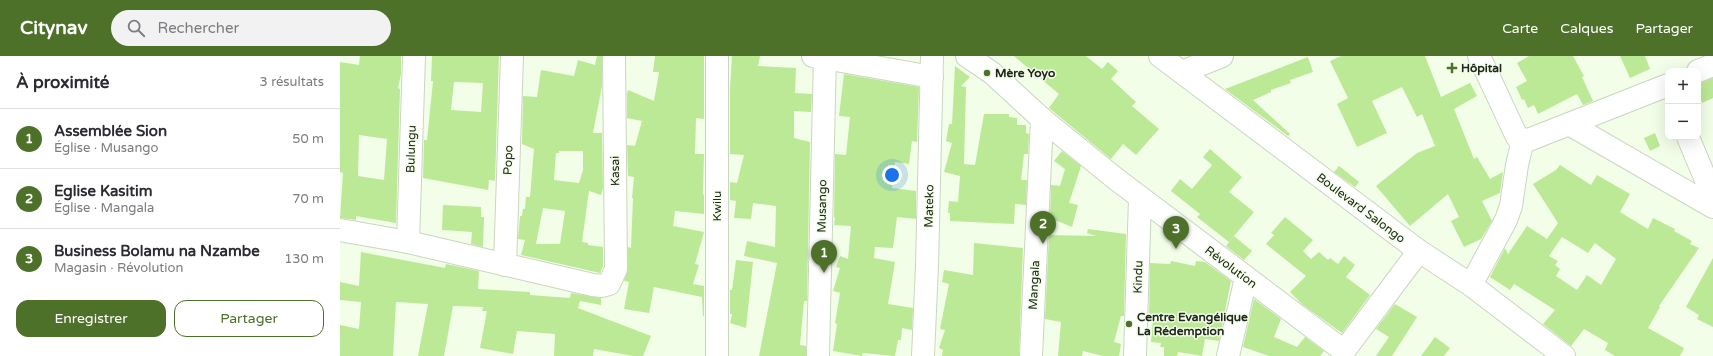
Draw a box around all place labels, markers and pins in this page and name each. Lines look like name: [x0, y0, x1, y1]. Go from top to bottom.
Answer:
place label: Hôpital: [1461, 61, 1502, 76]
marker: Hôpital: [1446, 62, 1458, 74]
place label: Mère Yoyo: [995, 66, 1055, 81]
marker: Mère Yoyo: [982, 68, 992, 78]
pin: 2: [1030, 211, 1056, 244]
pin: 3: [1163, 216, 1189, 249]
pin: 1: [811, 240, 837, 273]
place label: Centre Evangélique La Rédemption: [1137, 310, 1248, 339]
marker: Centre Evangélique La Rédemption: [1124, 319, 1134, 329]

